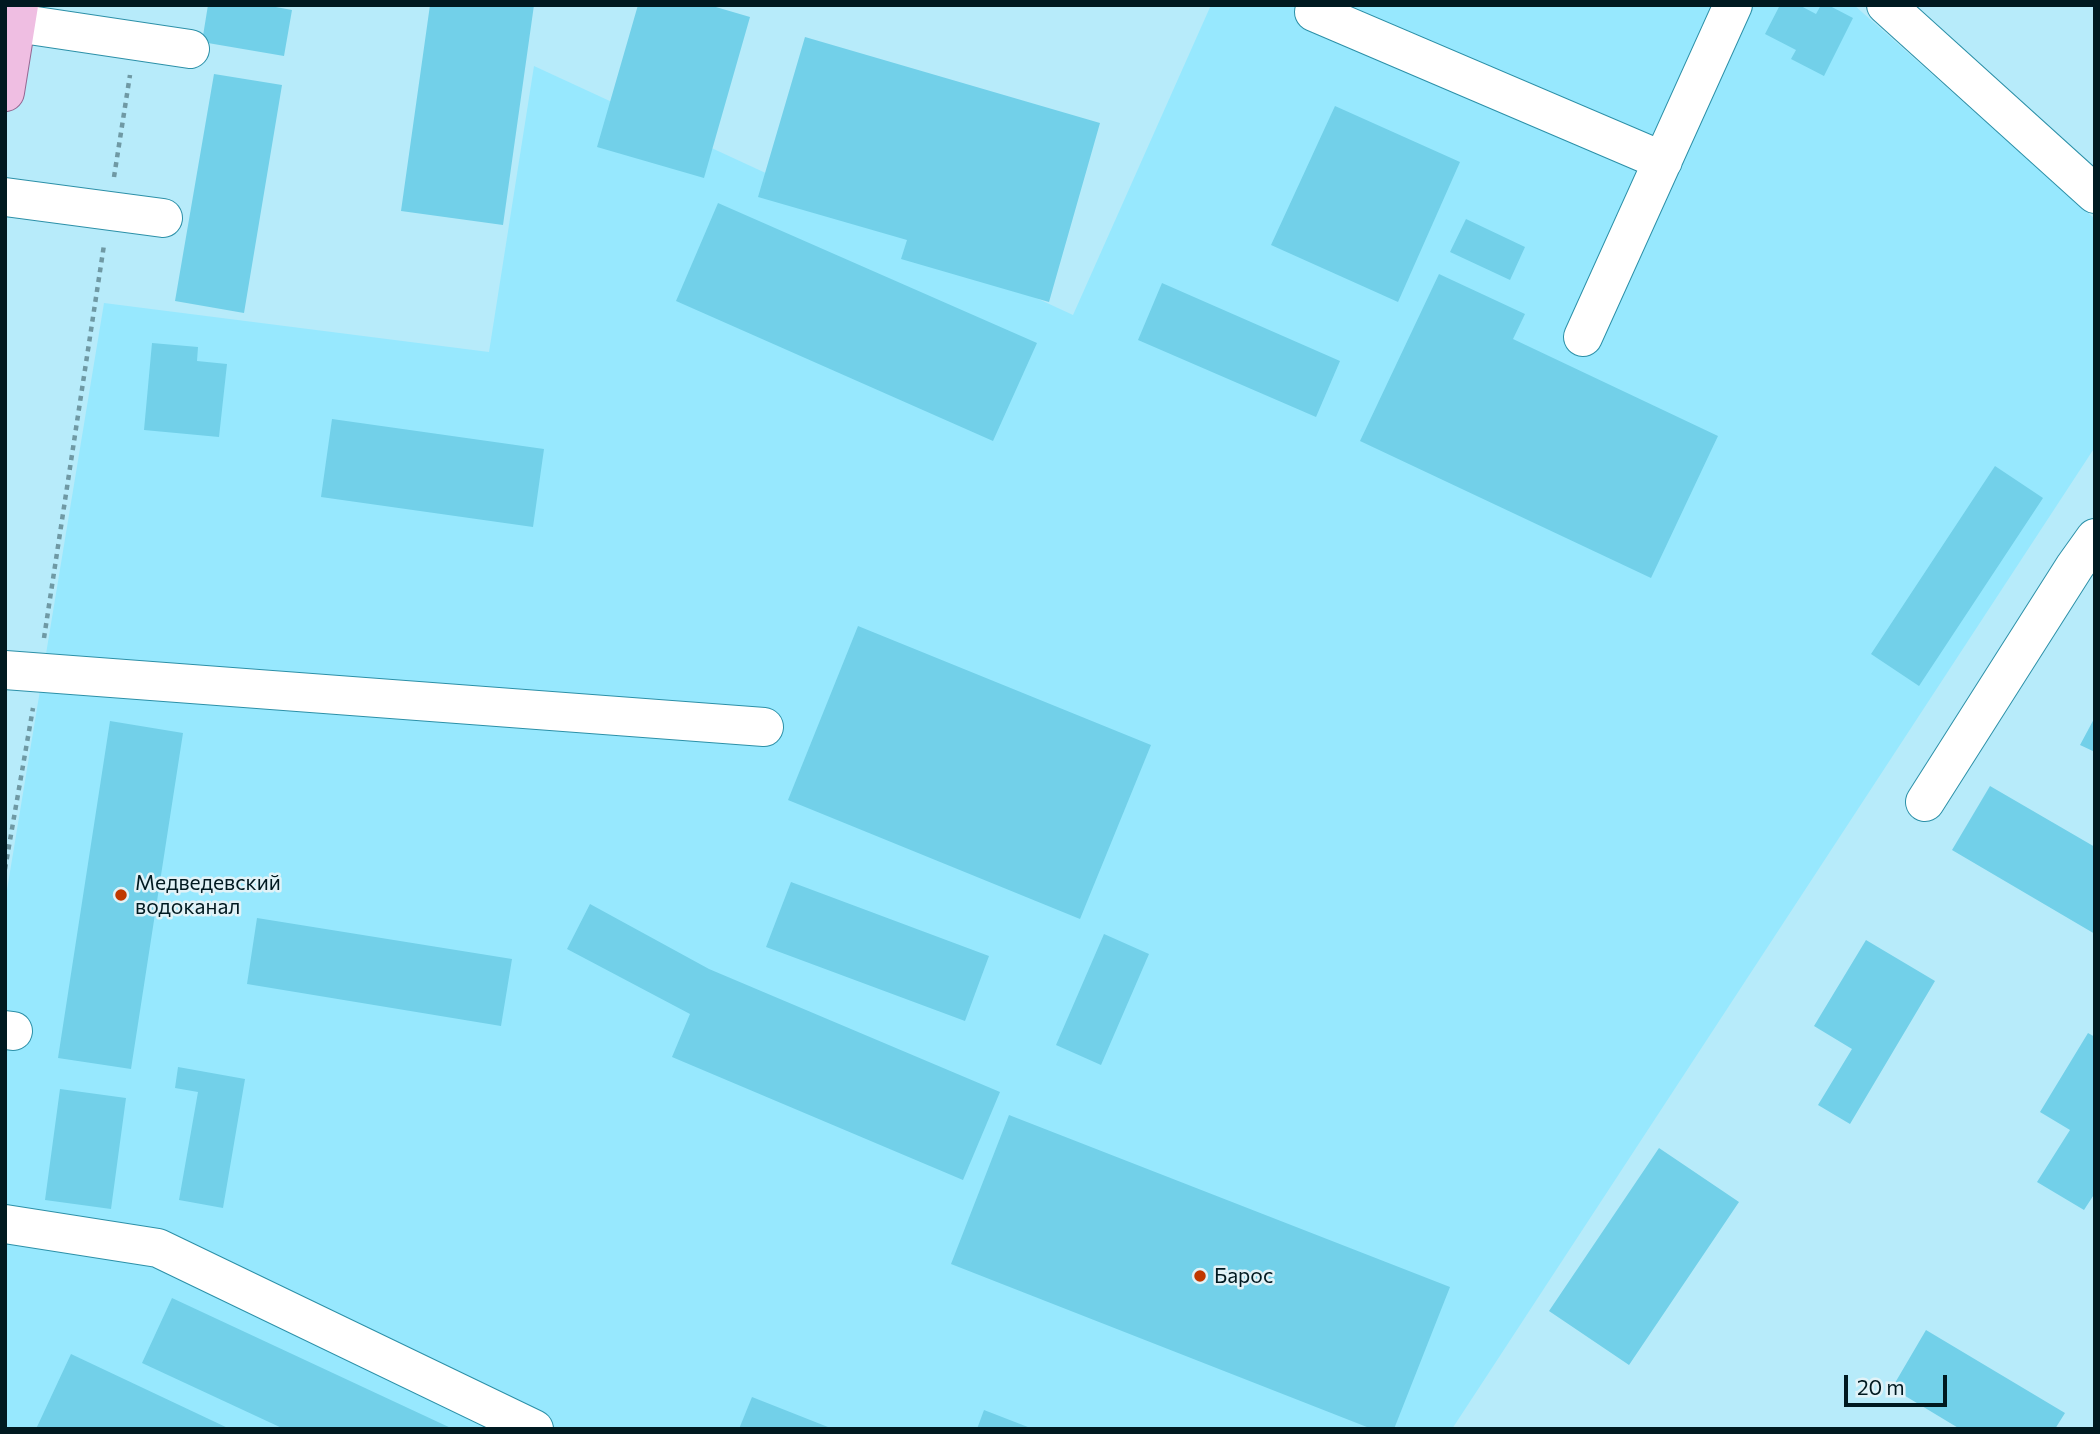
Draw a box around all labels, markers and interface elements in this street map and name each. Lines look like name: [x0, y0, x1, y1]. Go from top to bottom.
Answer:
place label: Медведевский водоканал: [135, 870, 281, 920]
marker: Медведевский водоканал: [113, 887, 129, 903]
place label: Барос: [1214, 1263, 1273, 1289]
marker: Барос: [1192, 1268, 1208, 1284]
scale bar: [1848, 1360, 1951, 1404]
text: 20 m: [1857, 1374, 1905, 1399]

